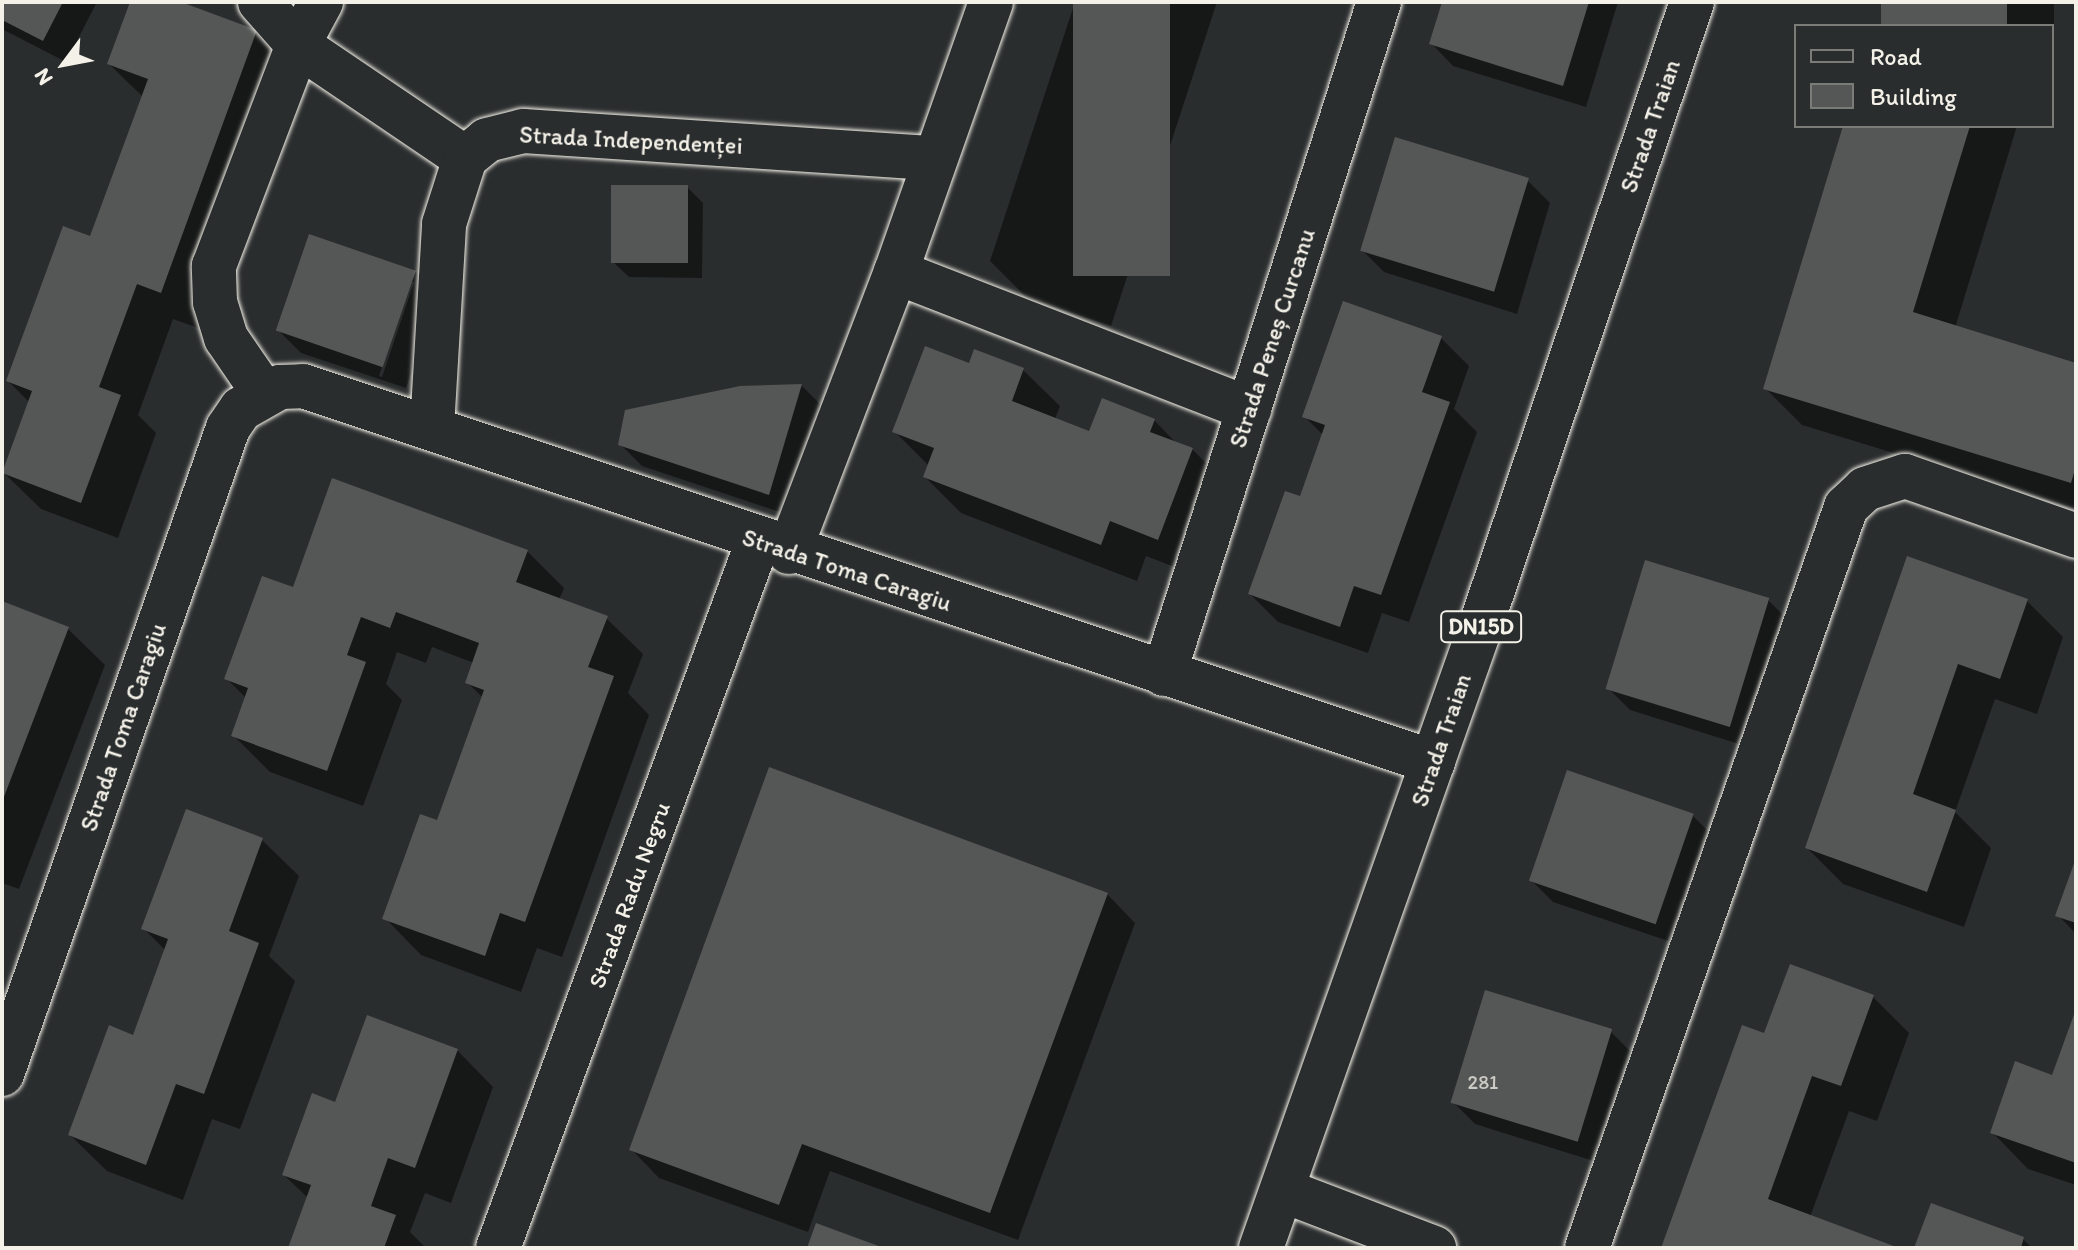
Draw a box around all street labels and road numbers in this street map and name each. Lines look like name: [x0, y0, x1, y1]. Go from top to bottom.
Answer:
street label: Strada Traian: [1614, 55, 1686, 197]
street label: Strada Independenței: [519, 120, 743, 160]
street label: Strada Peneș Curcanu: [1223, 225, 1321, 451]
street label: Strada Toma Caragiu: [740, 523, 954, 617]
road number: DN15D: [1439, 609, 1523, 645]
street label: Strada Toma Caragiu: [74, 620, 172, 834]
street label: Strada Traian: [1405, 669, 1477, 811]
street label: Strada Radu Negru: [582, 798, 676, 992]

